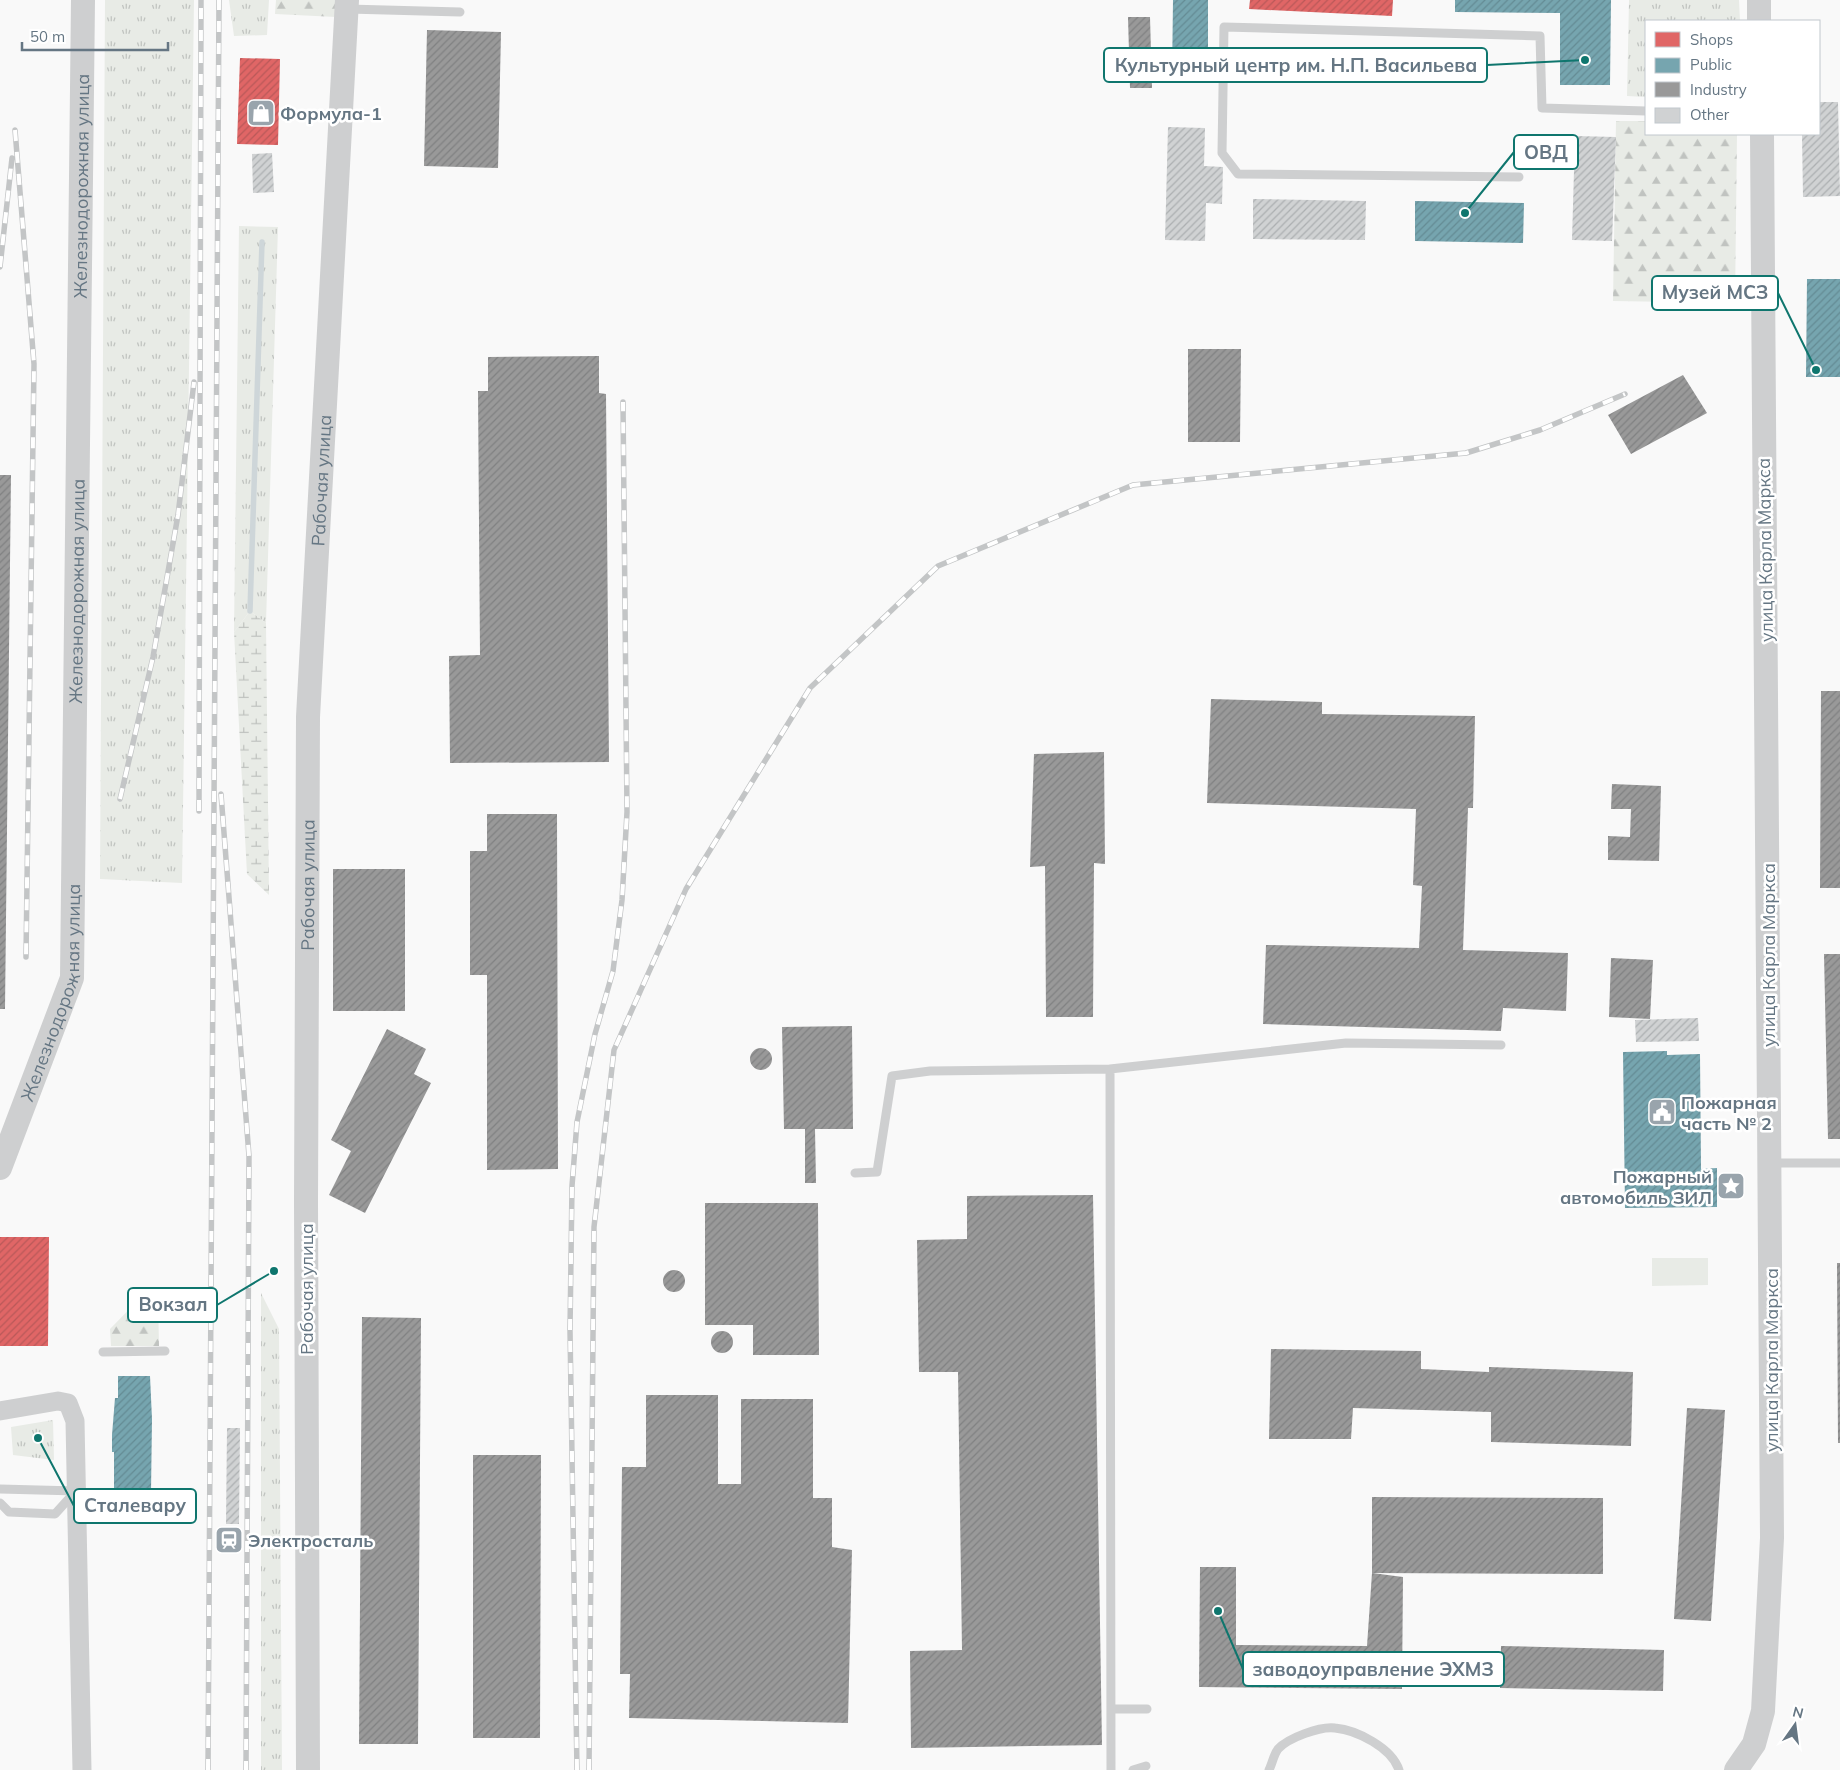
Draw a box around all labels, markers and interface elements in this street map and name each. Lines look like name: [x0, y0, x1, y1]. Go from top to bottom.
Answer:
scale bar: [22, 20, 169, 52]
legend: [1645, 20, 1820, 135]
text: 50 m: [30, 27, 65, 46]
text: Shops: [1690, 30, 1733, 49]
callout: Культурный центр им. Н.П. Васильева: [1104, 48, 1487, 82]
text: Культурный центр им. Н.П. Васильева: [1115, 53, 1477, 77]
text: Public: [1690, 55, 1732, 74]
street label: Железнодорожная улица: [68, 74, 94, 299]
text: Industry: [1690, 80, 1747, 99]
shop icon: Формула-1: [246, 98, 276, 128]
place label: Формула-1: [280, 102, 382, 125]
text: Other: [1690, 105, 1730, 124]
callout: ОВД: [1514, 135, 1578, 169]
text: ОВД: [1524, 140, 1568, 164]
callout: Музей МСЗ: [1652, 276, 1778, 310]
text: Музей МСЗ: [1662, 280, 1768, 304]
street label: Рабочая улица: [306, 414, 336, 547]
street label: улица Карла Маркса: [1752, 458, 1778, 642]
street label: Железнодорожная улица: [64, 479, 89, 704]
street label: Рабочая улица: [296, 819, 319, 951]
street label: улица Карла Маркса: [1757, 863, 1780, 1047]
street label: Железнодорожная улица: [15, 884, 85, 1104]
place label: Пожарная часть № 2: [1681, 1091, 1777, 1135]
public building icon: Пожарная часть № 2: [1647, 1097, 1677, 1127]
place label: Пожарный автомобиль ЗИЛ: [1560, 1165, 1712, 1209]
place icon: Пожарный автомобиль ЗИЛ: [1716, 1171, 1746, 1201]
street label: Рабочая улица: [295, 1223, 318, 1355]
street label: улица Карла Маркса: [1760, 1268, 1783, 1452]
callout: Вокзал: [128, 1288, 217, 1322]
text: Вокзал: [138, 1292, 208, 1316]
callout: Сталевару: [74, 1489, 196, 1523]
text: Сталевару: [84, 1493, 186, 1517]
station icon: Электросталь: [214, 1525, 244, 1555]
place label: Электросталь: [248, 1529, 373, 1552]
callout: заводоуправление ЭХМЗ: [1243, 1652, 1504, 1686]
text: заводоуправление ЭХМЗ: [1252, 1657, 1494, 1681]
north arrow: [1770, 1700, 1820, 1750]
text: N: [1791, 1702, 1805, 1722]

